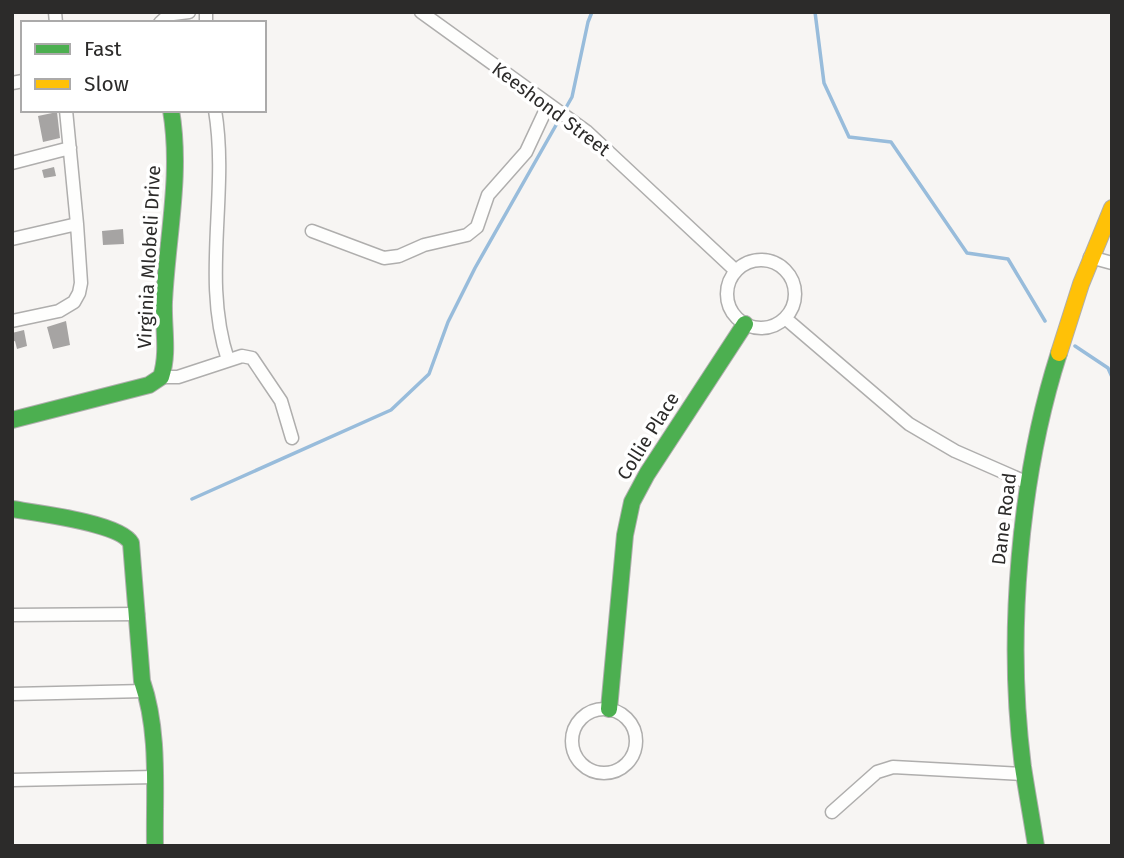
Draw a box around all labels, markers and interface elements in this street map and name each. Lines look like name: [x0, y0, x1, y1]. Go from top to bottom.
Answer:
legend: [21, 21, 266, 112]
text: Fast: [84, 36, 122, 62]
street label: Keeshond Street: [487, 57, 615, 161]
text: Slow: [84, 71, 129, 97]
street label: Virginia Mlobeli Drive: [133, 165, 165, 349]
street label: Collie Place: [612, 388, 684, 484]
street label: Dane Road: [987, 472, 1021, 566]

